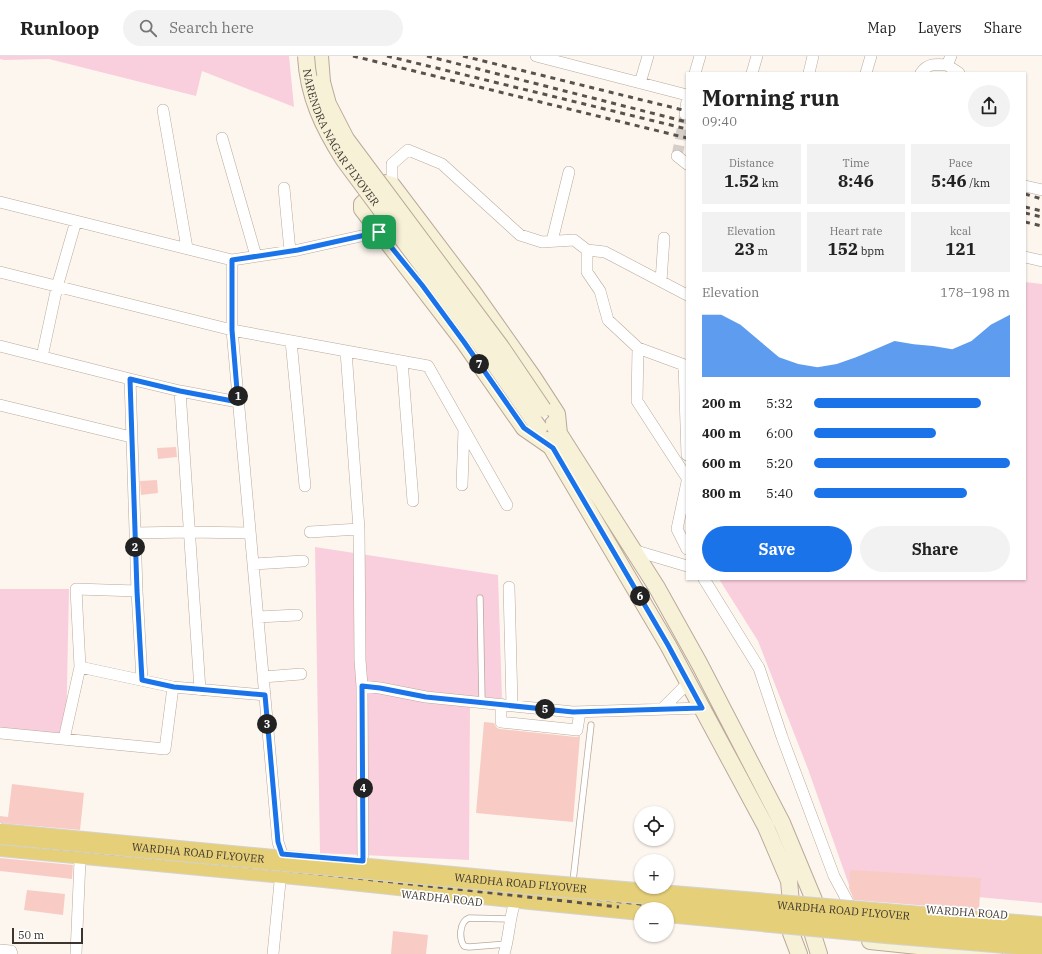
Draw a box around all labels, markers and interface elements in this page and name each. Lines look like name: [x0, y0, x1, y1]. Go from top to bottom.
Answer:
search box: [123, 10, 403, 46]
text: Runloop: [20, 16, 99, 40]
icon: search: [137, 17, 159, 39]
text: Search here: [169, 18, 254, 37]
text: Map: [868, 19, 896, 37]
text: Layers: [918, 19, 962, 37]
text: Share: [984, 19, 1022, 37]
street label: NARENDRA NAGAR FLYOVER: [300, 68, 383, 209]
text: Morning run: [702, 83, 840, 112]
button: share: [968, 85, 1010, 127]
text: 09:40: [702, 113, 737, 130]
text: Distance: [729, 156, 774, 170]
text: Time: [842, 156, 870, 170]
text: Pace: [949, 156, 973, 170]
text: 1.52: [724, 170, 759, 192]
text: 8:46: [838, 170, 874, 192]
text: 5:46: [931, 170, 967, 192]
text: km: [759, 176, 779, 190]
text: /km: [967, 176, 990, 190]
pin: [362, 215, 396, 249]
icon: arrive: [368, 221, 390, 243]
text: Elevation: [727, 224, 776, 238]
text: Heart rate: [830, 224, 882, 238]
text: kcal: [950, 224, 971, 238]
text: 23: [735, 238, 755, 260]
text: 152: [828, 238, 858, 260]
text: 121: [945, 238, 976, 260]
text: m: [755, 244, 768, 258]
text: bpm: [858, 244, 884, 258]
text: Elevation: [702, 284, 759, 301]
text: 178–198 m: [940, 284, 1010, 301]
pin: 7: [469, 354, 489, 374]
text: 7: [476, 357, 482, 371]
pin: 1: [228, 386, 248, 406]
text: 1: [235, 389, 241, 403]
text: 200 m: [702, 395, 741, 412]
text: 5:32: [766, 395, 793, 412]
text: 400 m: [702, 425, 741, 442]
text: 6:00: [766, 425, 793, 442]
text: 600 m: [702, 455, 741, 472]
text: 5:20: [766, 455, 793, 472]
text: 800 m: [702, 485, 741, 502]
text: 5:40: [766, 485, 793, 502]
button: Save: [702, 526, 852, 572]
button: Share: [860, 526, 1010, 572]
pin: 2: [125, 537, 145, 557]
text: 2: [132, 540, 138, 554]
pin: 6: [630, 586, 650, 606]
text: 6: [637, 589, 643, 603]
pin: 5: [535, 699, 555, 719]
text: 5: [542, 702, 548, 716]
pin: 3: [257, 714, 277, 734]
text: 3: [264, 717, 270, 731]
pin: 4: [353, 778, 373, 798]
text: 4: [360, 781, 366, 795]
map controls: [634, 806, 674, 942]
button: locate: [634, 806, 674, 846]
street label: WARDHA ROAD FLYOVER: [131, 840, 266, 866]
button: +: [634, 854, 674, 894]
street label: WARDHA ROAD FLYOVER: [454, 870, 588, 896]
street label: WARDHA ROAD: [401, 887, 484, 909]
street label: WARDHA ROAD FLYOVER: [777, 898, 911, 923]
button: −: [634, 902, 674, 942]
street label: WARDHA ROAD: [926, 902, 1009, 922]
scale bar: [12, 926, 83, 945]
text: 50 m: [18, 928, 44, 942]

